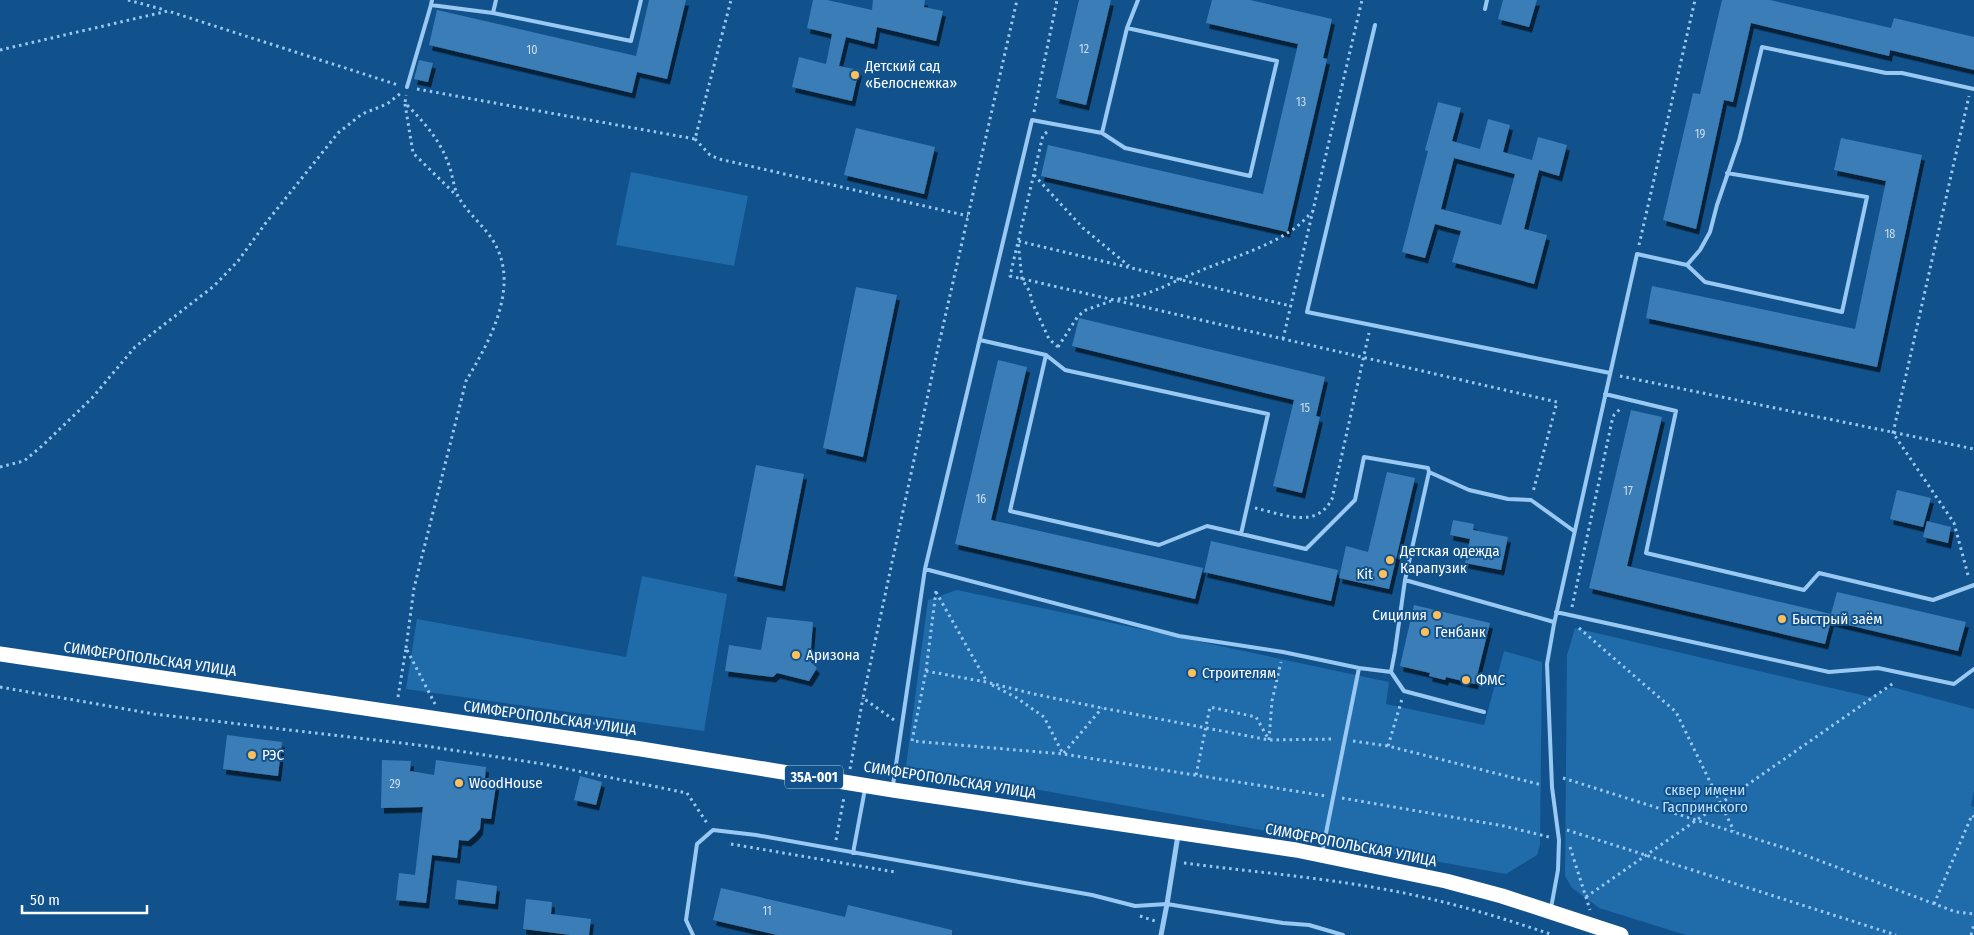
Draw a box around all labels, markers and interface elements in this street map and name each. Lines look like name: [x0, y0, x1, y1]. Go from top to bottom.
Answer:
house number: 12: [1079, 42, 1089, 56]
house number: 10: [527, 43, 537, 57]
place label: Детский сад «Белоснежка»: [864, 57, 957, 92]
marker: Детский сад «Белоснежка»: [849, 69, 861, 81]
house number: 13: [1296, 95, 1306, 109]
house number: 19: [1695, 127, 1705, 141]
house number: 18: [1885, 227, 1895, 241]
house number: 15: [1300, 401, 1311, 415]
house number: 17: [1623, 484, 1633, 498]
house number: 16: [976, 492, 986, 506]
place label: Детская одежда Карапузик: [1399, 542, 1500, 577]
marker: Детская одежда Карапузик: [1384, 554, 1396, 566]
place label: Kit: [1356, 565, 1373, 583]
marker: Kit: [1377, 568, 1389, 580]
place label: Сицилия: [1372, 606, 1427, 624]
marker: Сицилия: [1431, 609, 1443, 621]
place label: Быстрый заём: [1792, 610, 1882, 628]
marker: Быстрый заём: [1776, 613, 1788, 625]
place label: Генбанк: [1435, 623, 1486, 641]
marker: Генбанк: [1419, 626, 1431, 638]
street label: СИМФЕРОПОЛЬСКАЯ УЛИЦА: [62, 638, 238, 680]
place label: Аризона: [806, 646, 860, 664]
marker: Аризона: [790, 649, 802, 661]
place label: Строителям: [1202, 664, 1276, 682]
marker: Строителям: [1186, 667, 1198, 679]
place label: ФМС: [1476, 671, 1505, 689]
marker: ФМС: [1460, 674, 1472, 686]
street label: СИМФЕРОПОЛЬСКАЯ УЛИЦА: [462, 697, 638, 739]
place label: РЭС: [262, 746, 284, 764]
marker: РЭС: [246, 749, 258, 761]
street label: СИМФЕРОПОЛЬСКАЯ УЛИЦА: [862, 757, 1038, 803]
road number: 35А-001: [785, 766, 843, 789]
place label: WoodHouse: [469, 774, 543, 792]
house number: 29: [389, 777, 401, 791]
marker: WoodHouse: [453, 777, 465, 789]
park label: сквер имени Гаспринского: [1662, 781, 1748, 816]
street label: СИМФЕРОПОЛЬСКАЯ УЛИЦА: [1264, 820, 1438, 871]
scale bar: [22, 882, 148, 914]
text: 50 m: [30, 891, 60, 909]
house number: 11: [762, 904, 772, 918]

